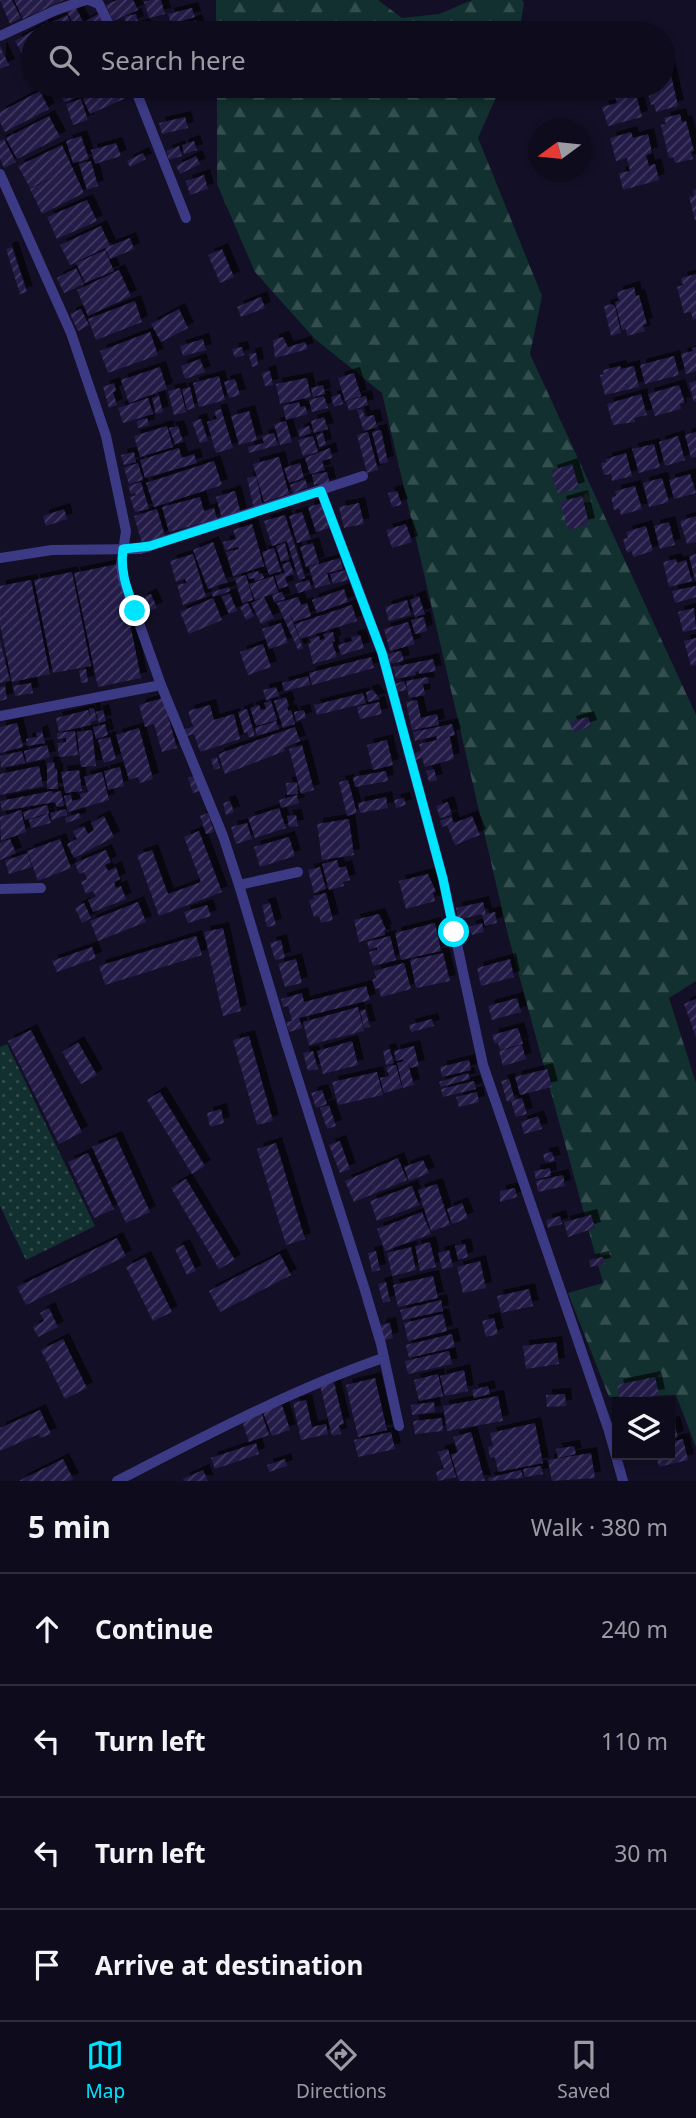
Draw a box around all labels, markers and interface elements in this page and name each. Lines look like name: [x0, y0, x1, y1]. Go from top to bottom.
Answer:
search box: [21, 21, 675, 98]
icon: search: [45, 41, 83, 79]
text: Search here: [101, 42, 246, 78]
north arrow: [528, 119, 591, 182]
route end: [119, 595, 150, 626]
route start: [438, 916, 469, 947]
map controls: [612, 1397, 675, 1460]
button: layers: [612, 1397, 675, 1460]
text: 5 min: [28, 1506, 111, 1547]
text: Walk · 380 m: [531, 1511, 668, 1543]
icon: ahead: [28, 1610, 66, 1648]
text: Continue: [95, 1611, 213, 1647]
text: 240 m: [601, 1613, 668, 1645]
icon: left: [28, 1722, 66, 1760]
text: Turn left: [95, 1723, 206, 1759]
text: 110 m: [601, 1725, 668, 1757]
icon: left: [28, 1834, 66, 1872]
text: Turn left: [95, 1835, 206, 1871]
text: 30 m: [614, 1837, 668, 1869]
icon: arrive: [28, 1946, 66, 1984]
text: Arrive at destination: [95, 1947, 364, 1983]
tab: Map: [86, 2036, 125, 2104]
tab: Directions: [296, 2036, 386, 2104]
tab: Saved: [557, 2036, 610, 2104]

